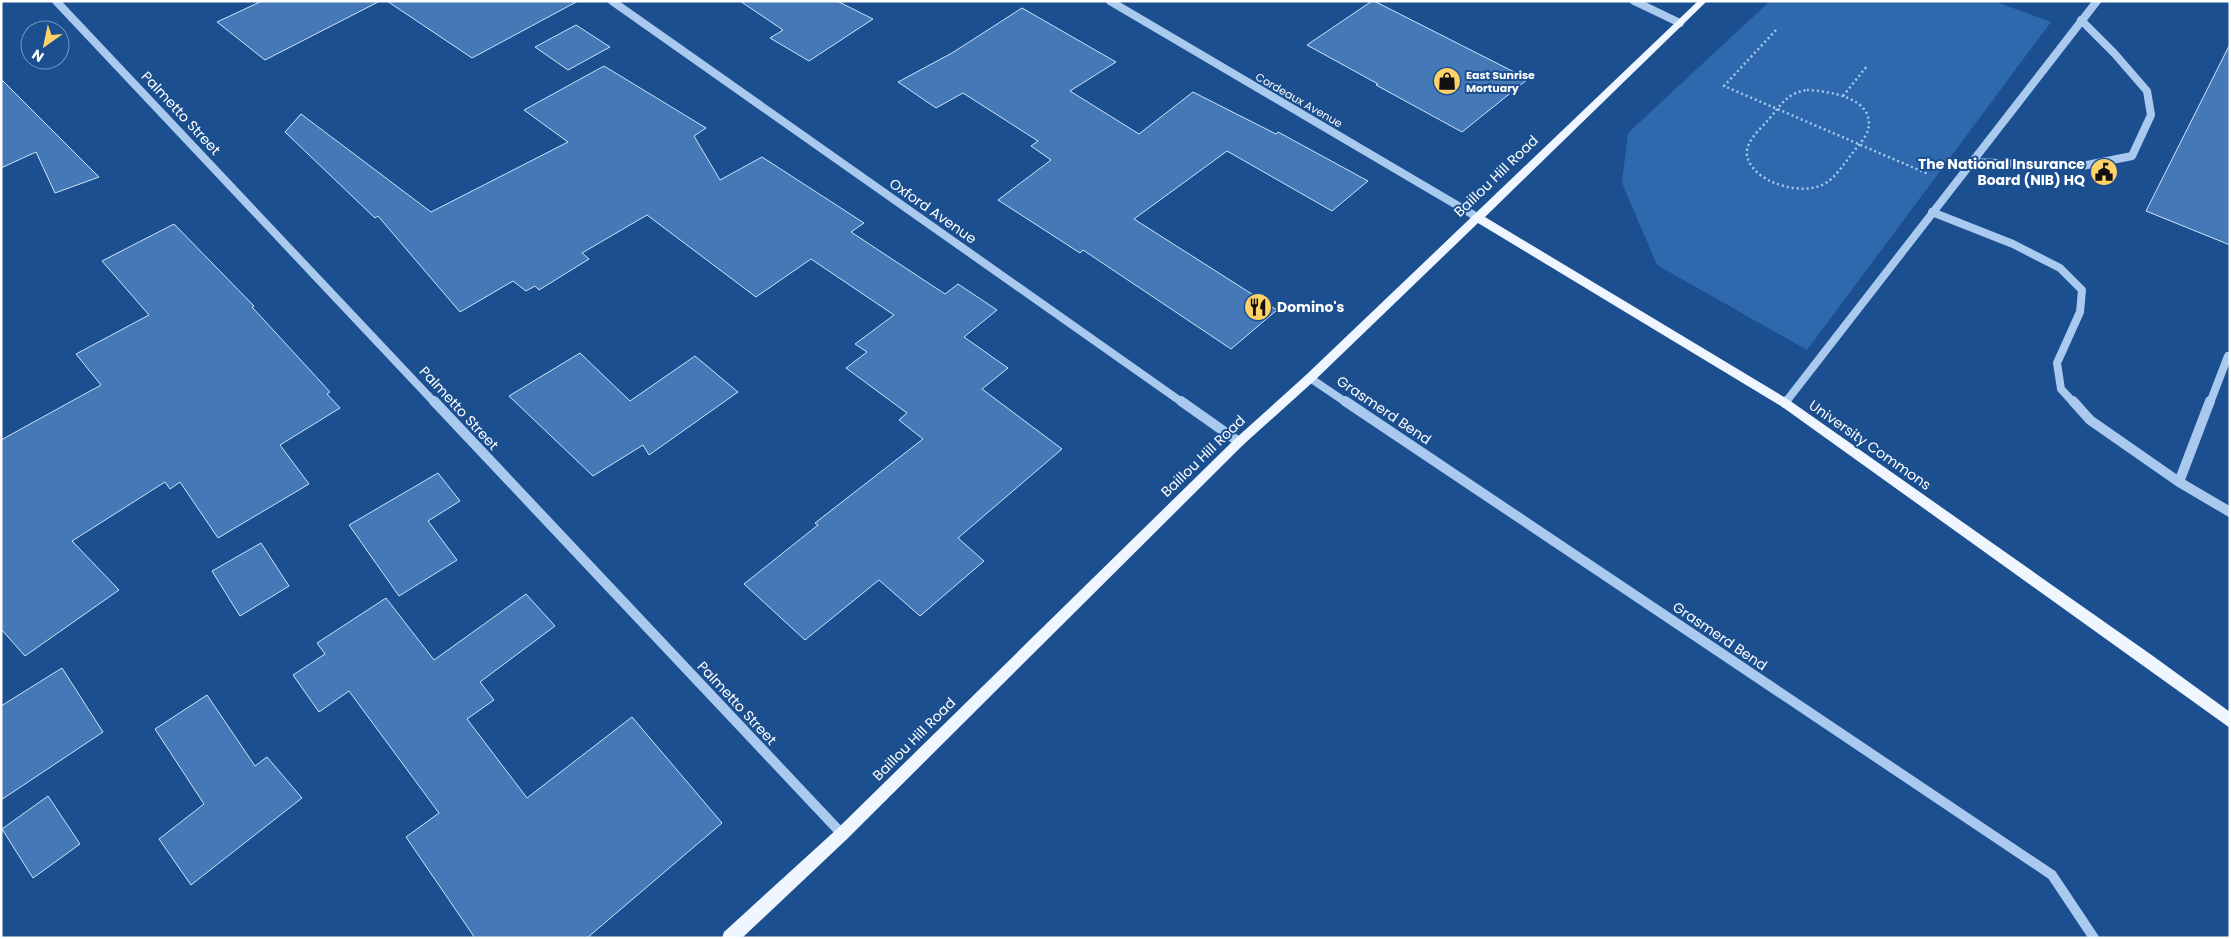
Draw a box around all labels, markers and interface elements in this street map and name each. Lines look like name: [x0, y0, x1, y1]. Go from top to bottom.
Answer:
north arrow: [20, 20, 70, 70]
text: N: [28, 45, 48, 67]
shop icon: East Sunrise Mortuary: [1432, 66, 1462, 96]
street label: Palmetto Street: [137, 67, 225, 159]
place label: East Sunrise Mortuary: [1466, 67, 1535, 96]
street label: Cordeaux Avenue: [1253, 69, 1346, 131]
street label: Baillou Hill Road: [1449, 131, 1543, 221]
place label: The National Insurance Board (NIB) HQ: [1918, 154, 2085, 190]
public building icon: The National Insurance Board (NIB) HQ: [2089, 157, 2119, 187]
street label: Oxford Avenue: [885, 173, 981, 249]
restaurant icon: Domino's: [1243, 292, 1273, 322]
place label: Domino's: [1277, 297, 1344, 317]
street label: Palmetto Street: [415, 362, 503, 454]
street label: Grasmerd Bend: [1333, 371, 1435, 449]
street label: University Commons: [1805, 395, 1935, 495]
street label: Baillou Hill Road: [1156, 411, 1250, 501]
street label: Grasmerd Bend: [1669, 597, 1771, 675]
street label: Palmetto Street: [693, 657, 781, 749]
street label: Baillou Hill Road: [868, 693, 960, 785]

